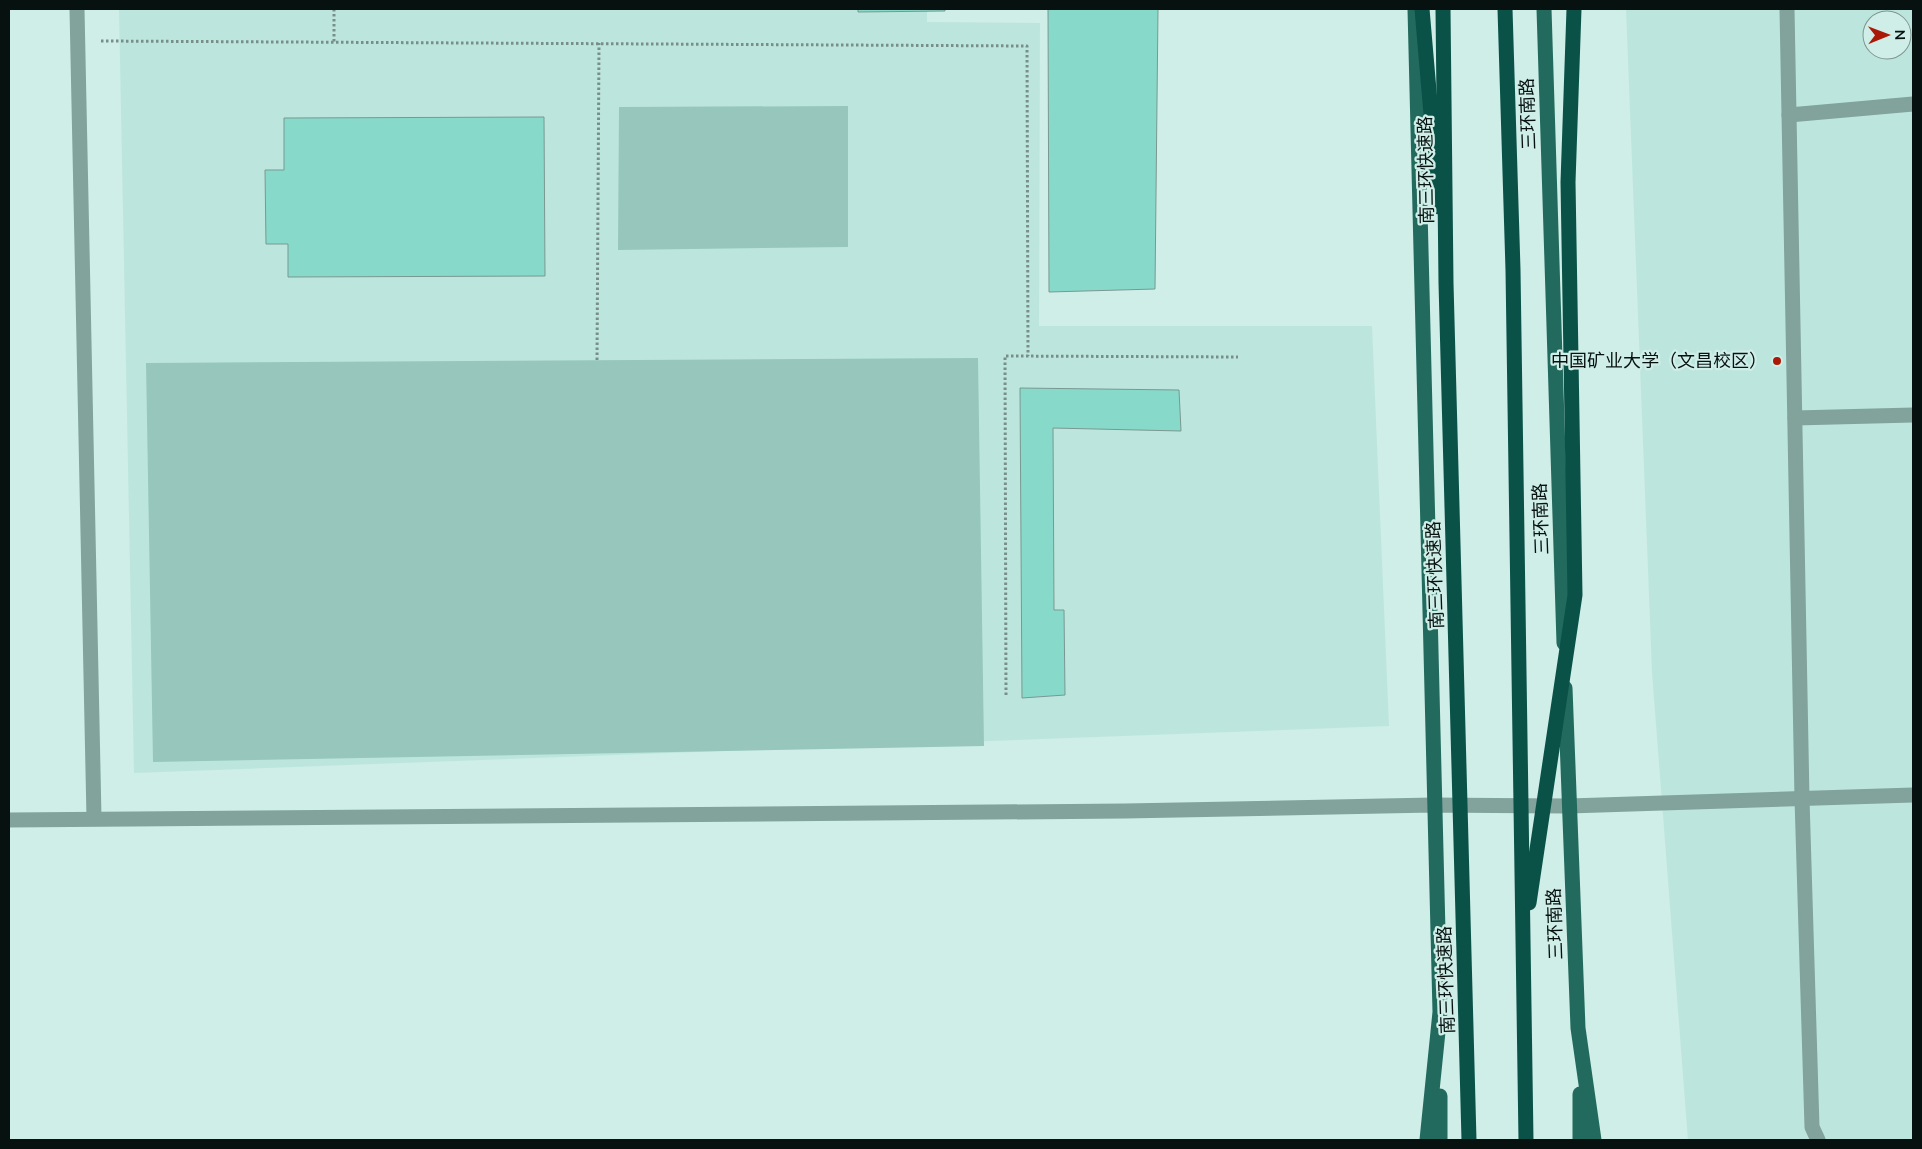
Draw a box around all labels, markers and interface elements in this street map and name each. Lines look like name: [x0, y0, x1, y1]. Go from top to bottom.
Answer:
north arrow: [1862, 10, 1912, 60]
text: N: [1890, 29, 1909, 40]
street label: 三环南路: [1515, 78, 1541, 150]
street label: 南三环快速路: [1413, 116, 1439, 224]
place label: 中国矿业大学（文昌校区）: [1551, 349, 1767, 373]
marker: 中国矿业大学（文昌校区）: [1771, 355, 1783, 367]
street label: 三环南路: [1528, 483, 1554, 555]
street label: 南三环快速路: [1421, 521, 1449, 629]
street label: 三环南路: [1542, 888, 1568, 960]
street label: 南三环快速路: [1432, 926, 1460, 1034]

